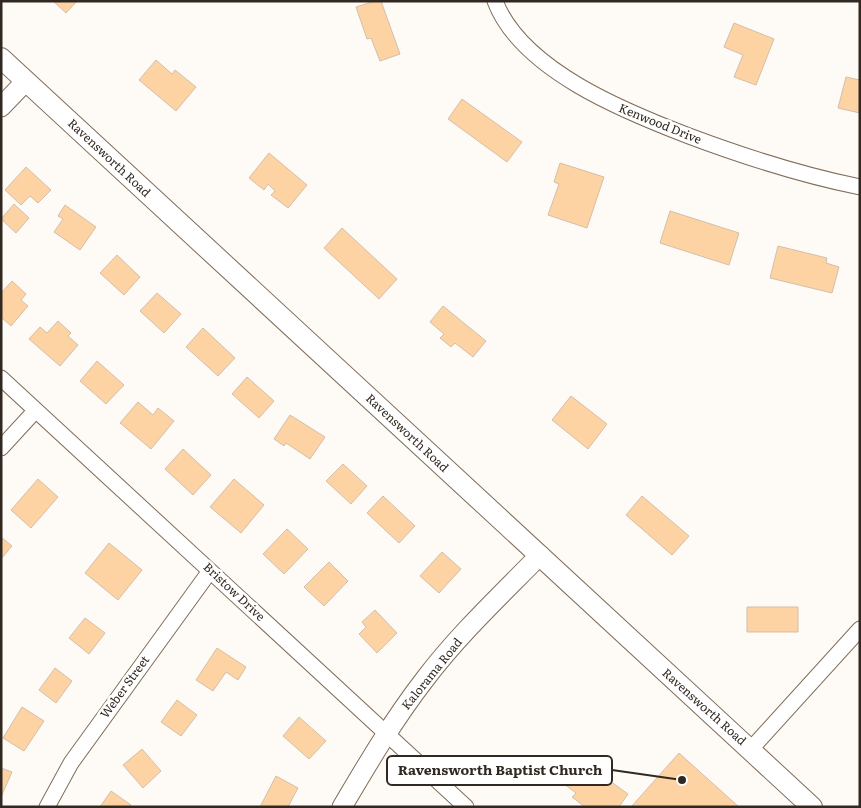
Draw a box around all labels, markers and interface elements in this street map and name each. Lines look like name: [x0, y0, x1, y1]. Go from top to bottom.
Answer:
street label: Kenwood Drive: [616, 98, 704, 148]
street label: Ravensworth Road: [64, 114, 156, 201]
street label: Ravensworth Road: [362, 389, 454, 476]
street label: Bristow Drive: [200, 558, 270, 625]
street label: Kalorama Road: [397, 633, 466, 713]
street label: Weber Street: [95, 651, 153, 722]
street label: Ravensworth Road: [659, 664, 751, 749]
callout: Ravensworth Baptist Church: [387, 756, 612, 785]
text: Ravensworth Baptist Church: [398, 759, 603, 779]

